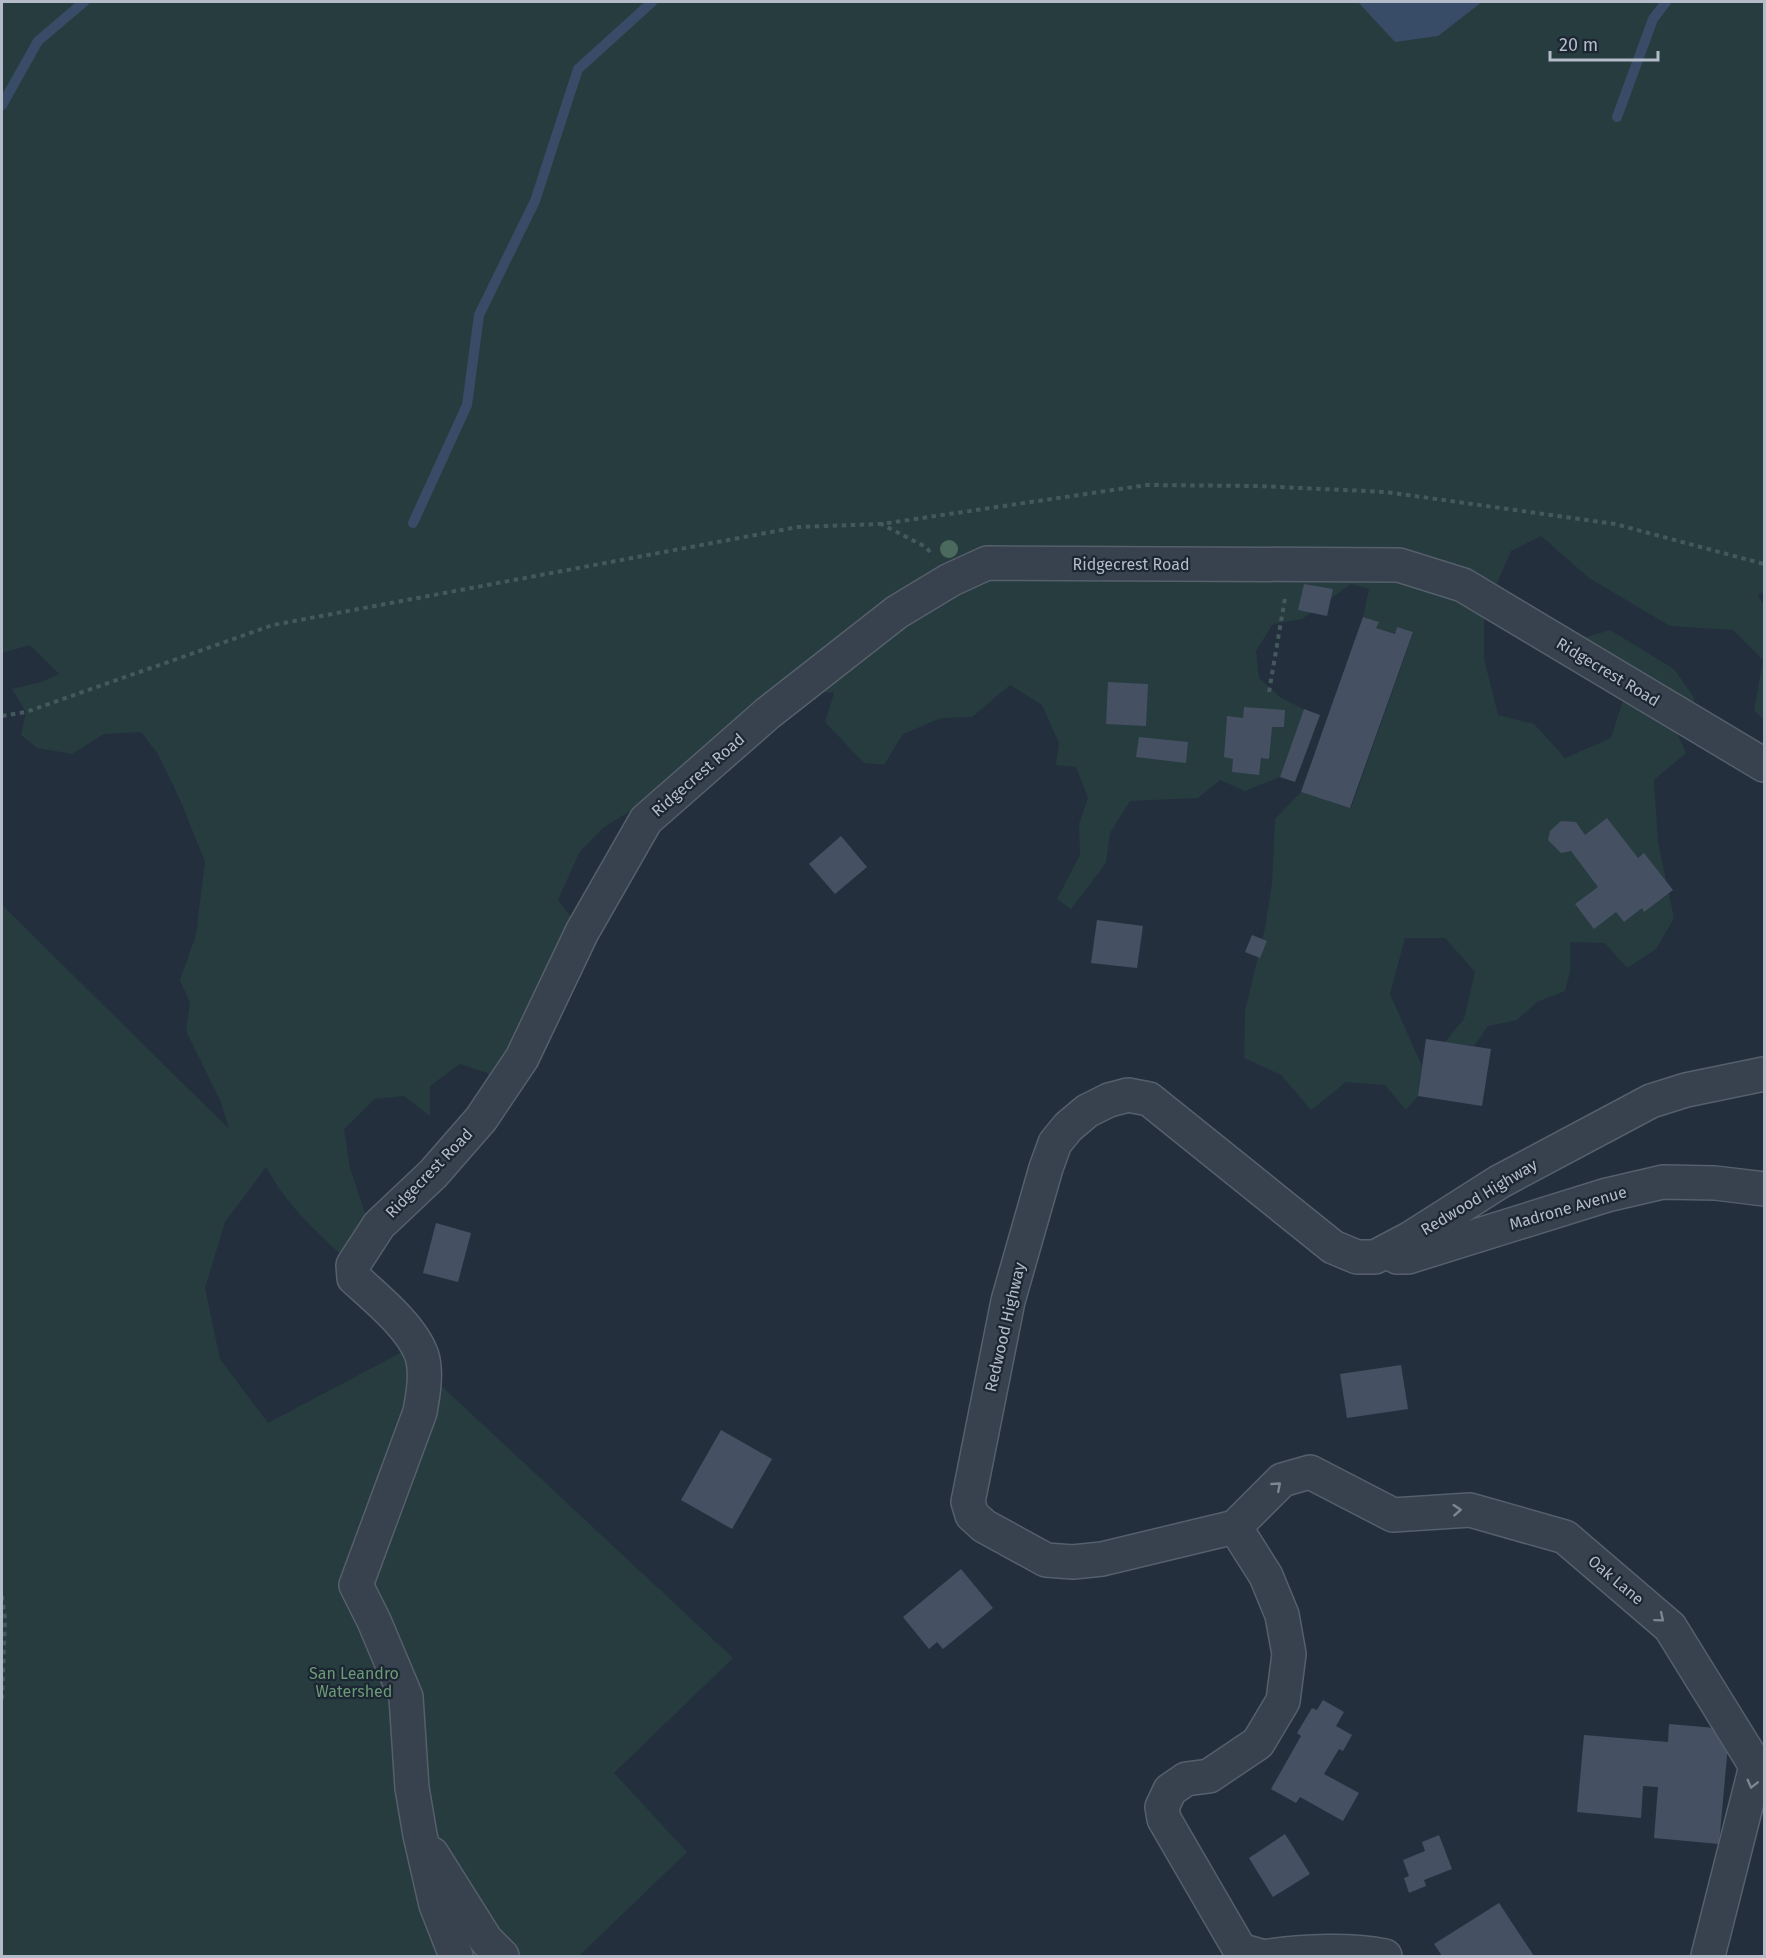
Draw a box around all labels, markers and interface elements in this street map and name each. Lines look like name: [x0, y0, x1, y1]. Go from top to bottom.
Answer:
scale bar: [1550, 24, 1658, 62]
text: 20 m: [1559, 34, 1598, 56]
street label: Ridgecrest Road: [1073, 555, 1190, 574]
street label: Ridgecrest Road: [1553, 634, 1663, 710]
street label: Ridgecrest Road: [648, 729, 748, 821]
street label: Ridgecrest Road: [382, 1124, 476, 1222]
street label: Redwood Highway: [1417, 1155, 1541, 1239]
street label: Madrone Avenue: [1507, 1182, 1629, 1234]
street label: Redwood Highway: [981, 1260, 1029, 1394]
one-way arrow: [1270, 1482, 1281, 1493]
one-way arrow: [1453, 1504, 1462, 1517]
street label: Oak Lane: [1584, 1551, 1648, 1609]
one-way arrow: [1653, 1611, 1664, 1622]
park label: San Leandro Watershed: [309, 1664, 399, 1701]
one-way arrow: [1746, 1779, 1759, 1789]

